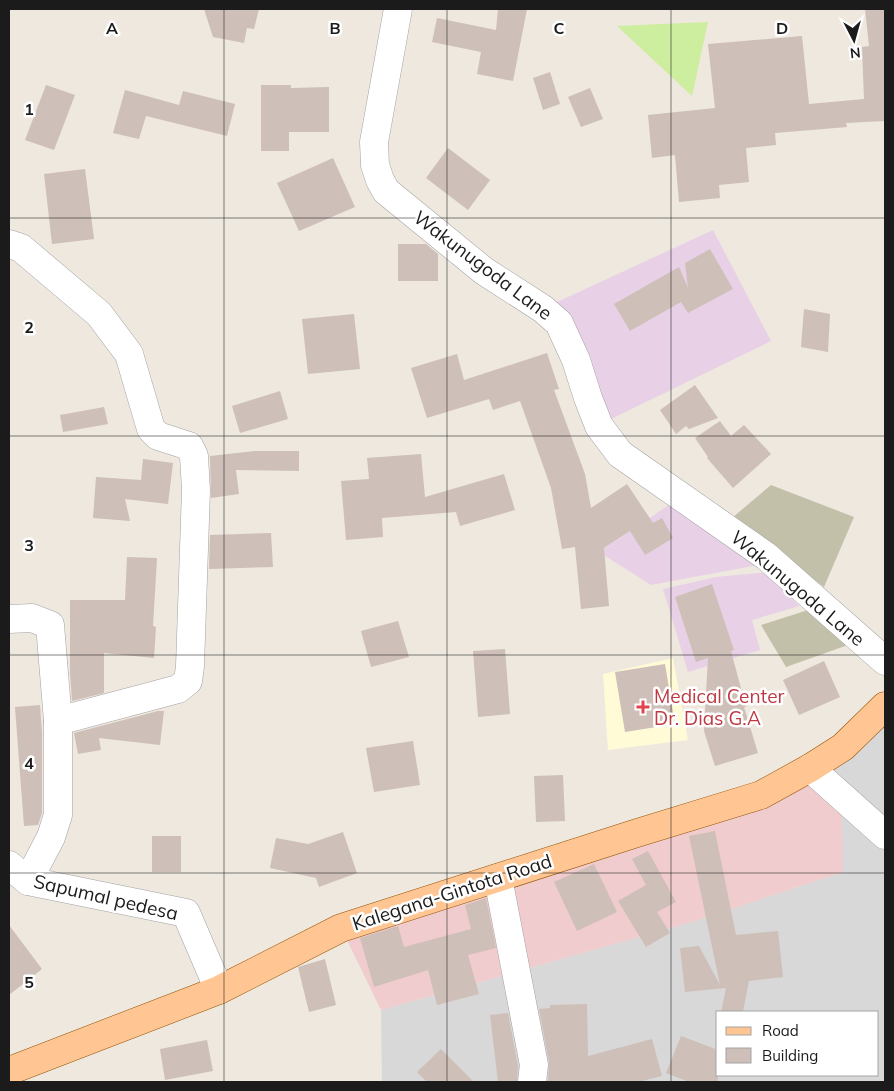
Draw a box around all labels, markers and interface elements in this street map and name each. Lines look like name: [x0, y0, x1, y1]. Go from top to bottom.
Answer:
north arrow: [829, 15, 879, 65]
text: A: [106, 18, 118, 38]
text: B: [329, 18, 341, 38]
text: C: [554, 18, 565, 38]
text: D: [776, 18, 788, 38]
text: N: [849, 43, 862, 62]
text: 1: [24, 99, 34, 119]
street label: Wakunugoda Lane: [409, 205, 557, 325]
text: 2: [24, 317, 34, 337]
street label: Wakunugoda Lane: [726, 525, 870, 651]
text: 3: [24, 535, 34, 555]
place label: Medical Center Dr. Dias G.A: [654, 684, 784, 730]
marker: Medical Center Dr. Dias G.A: [636, 700, 650, 714]
text: 4: [24, 753, 34, 773]
street label: Kalegana-Gintota Road: [349, 848, 555, 936]
street label: Sapumal pedesa: [31, 869, 181, 925]
text: 5: [24, 972, 34, 992]
legend: [716, 1011, 879, 1076]
text: Road: [762, 1021, 799, 1040]
text: Building: [762, 1046, 818, 1065]

